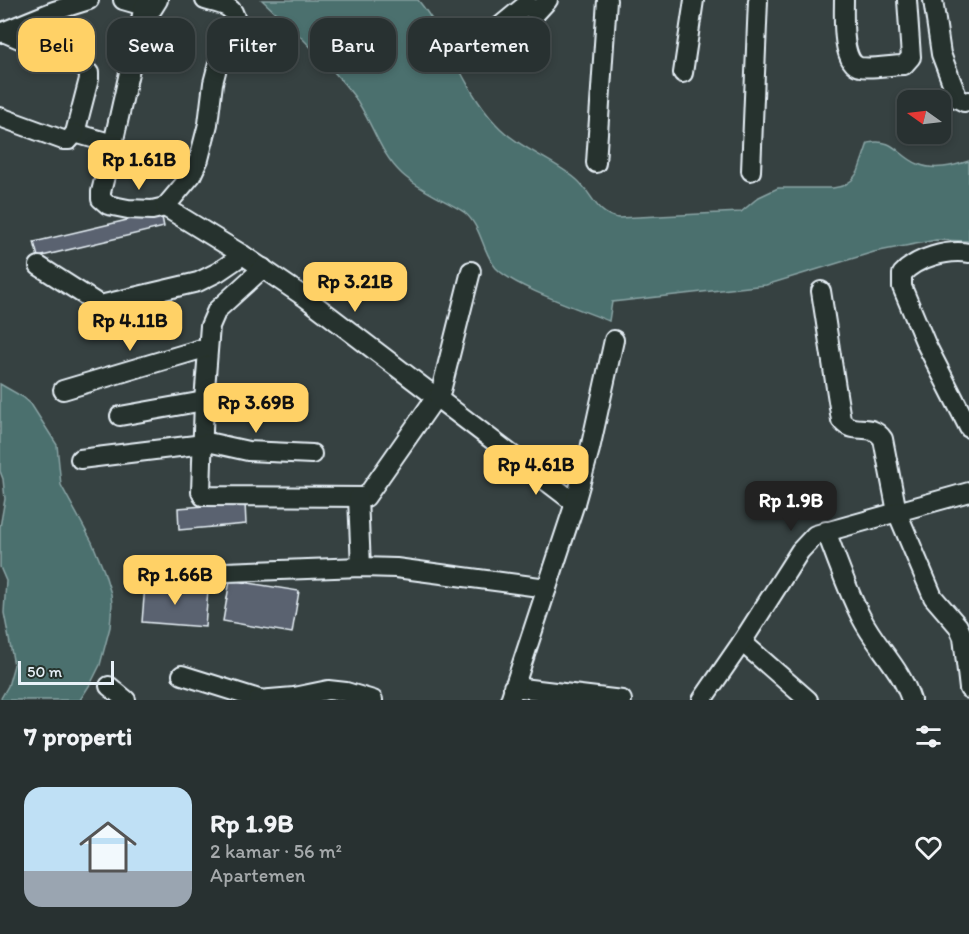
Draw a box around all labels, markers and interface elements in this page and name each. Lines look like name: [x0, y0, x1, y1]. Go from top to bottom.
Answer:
chip: Beli: [18, 18, 95, 72]
chip: Sewa: [107, 18, 195, 72]
chip: Filter: [207, 18, 298, 72]
chip: Baru: [310, 18, 396, 72]
chip: Apartemen: [408, 18, 550, 72]
north arrow: [897, 90, 951, 144]
map controls: [897, 90, 951, 144]
pin: Rp 1.61B: [77, 140, 201, 191]
text: Rp 1.61B: [102, 147, 176, 171]
pin: Rp 3.21B: [293, 262, 417, 313]
text: Rp 3.21B: [317, 269, 393, 293]
pin: Rp 4.11B: [68, 301, 192, 352]
text: Rp 4.11B: [92, 308, 168, 332]
pin: Rp 3.69B: [194, 383, 318, 434]
text: Rp 3.69B: [218, 390, 294, 414]
pin: Rp 4.61B: [474, 445, 598, 496]
text: Rp 4.61B: [498, 452, 574, 476]
pin: Rp 1.9B: [736, 481, 846, 532]
text: Rp 1.9B: [759, 488, 823, 512]
pin: Rp 1.66B: [113, 555, 237, 606]
text: Rp 1.66B: [137, 562, 213, 586]
scale bar: [18, 658, 114, 686]
text: 50 m: [27, 662, 62, 681]
text: 7 properti: [24, 720, 132, 752]
icon: filters: [912, 720, 945, 753]
text: Rp 1.9B: [210, 807, 294, 839]
icon: home: [72, 811, 144, 883]
icon: heart: [912, 831, 945, 864]
text: 2 kamar · 56 m²: [210, 839, 342, 863]
text: Apartemen: [210, 863, 305, 887]

